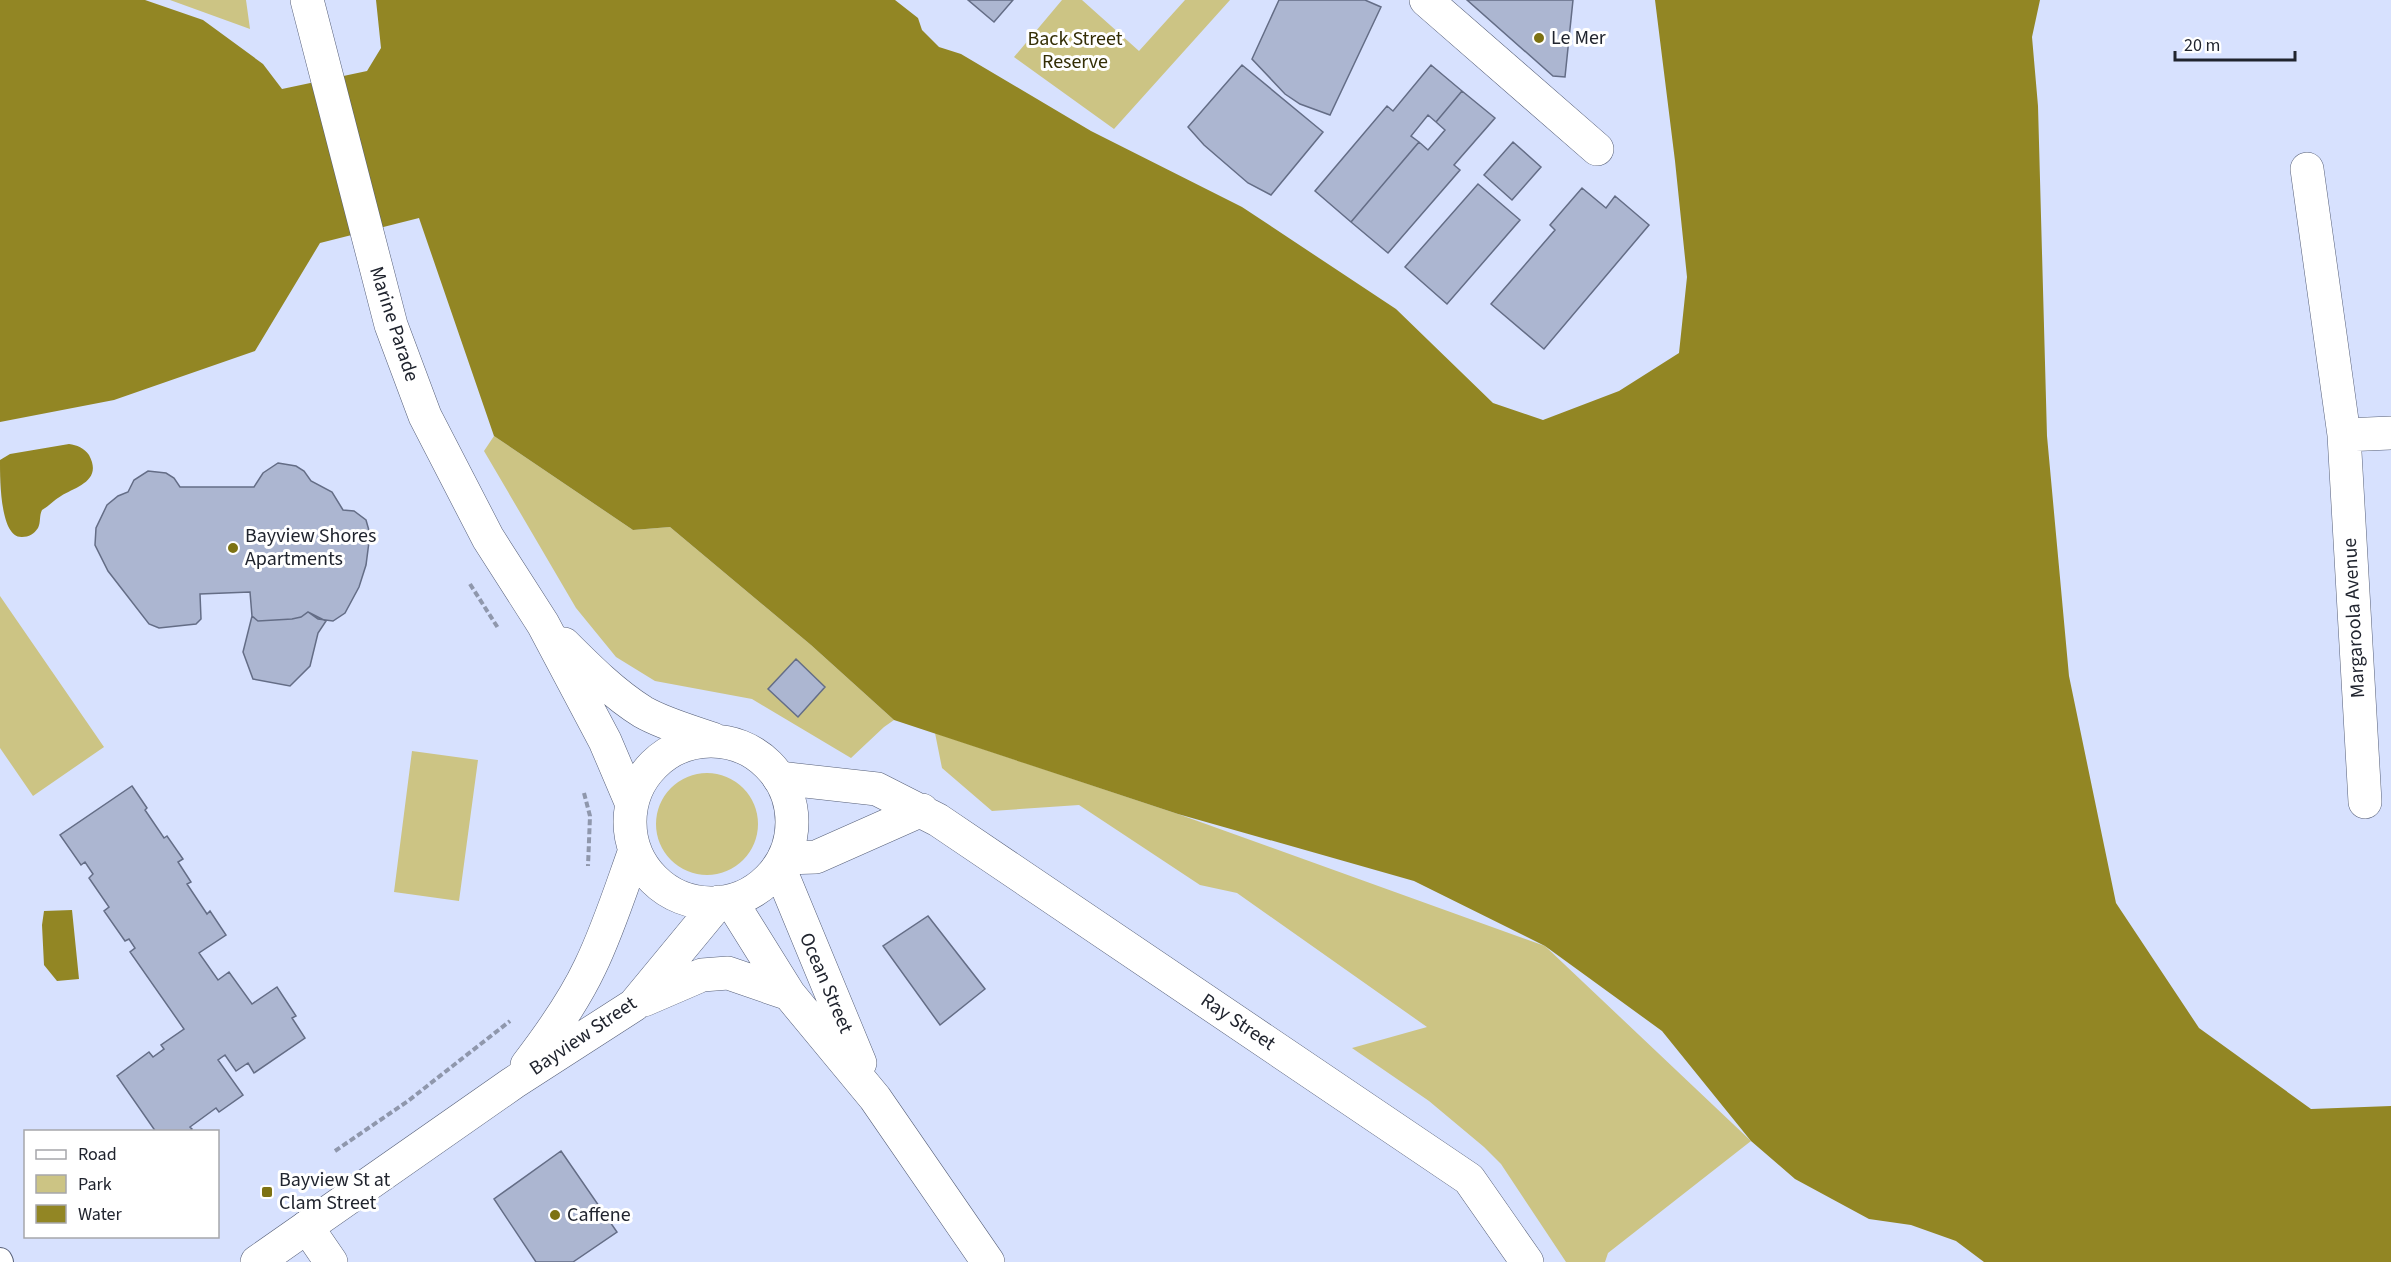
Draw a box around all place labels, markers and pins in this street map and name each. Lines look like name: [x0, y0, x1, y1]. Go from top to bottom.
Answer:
place label: Le Mer: [1551, 24, 1606, 52]
marker: Le Mer: [1532, 31, 1546, 45]
place label: Bayview Shores Apartments: [245, 522, 376, 573]
marker: Bayview Shores Apartments: [226, 541, 240, 555]
place label: Bayview St at Clam Street: [279, 1166, 391, 1217]
marker: Bayview St at Clam Street: [260, 1185, 274, 1199]
place label: Caffene: [567, 1201, 631, 1229]
marker: Caffene: [548, 1208, 562, 1222]

